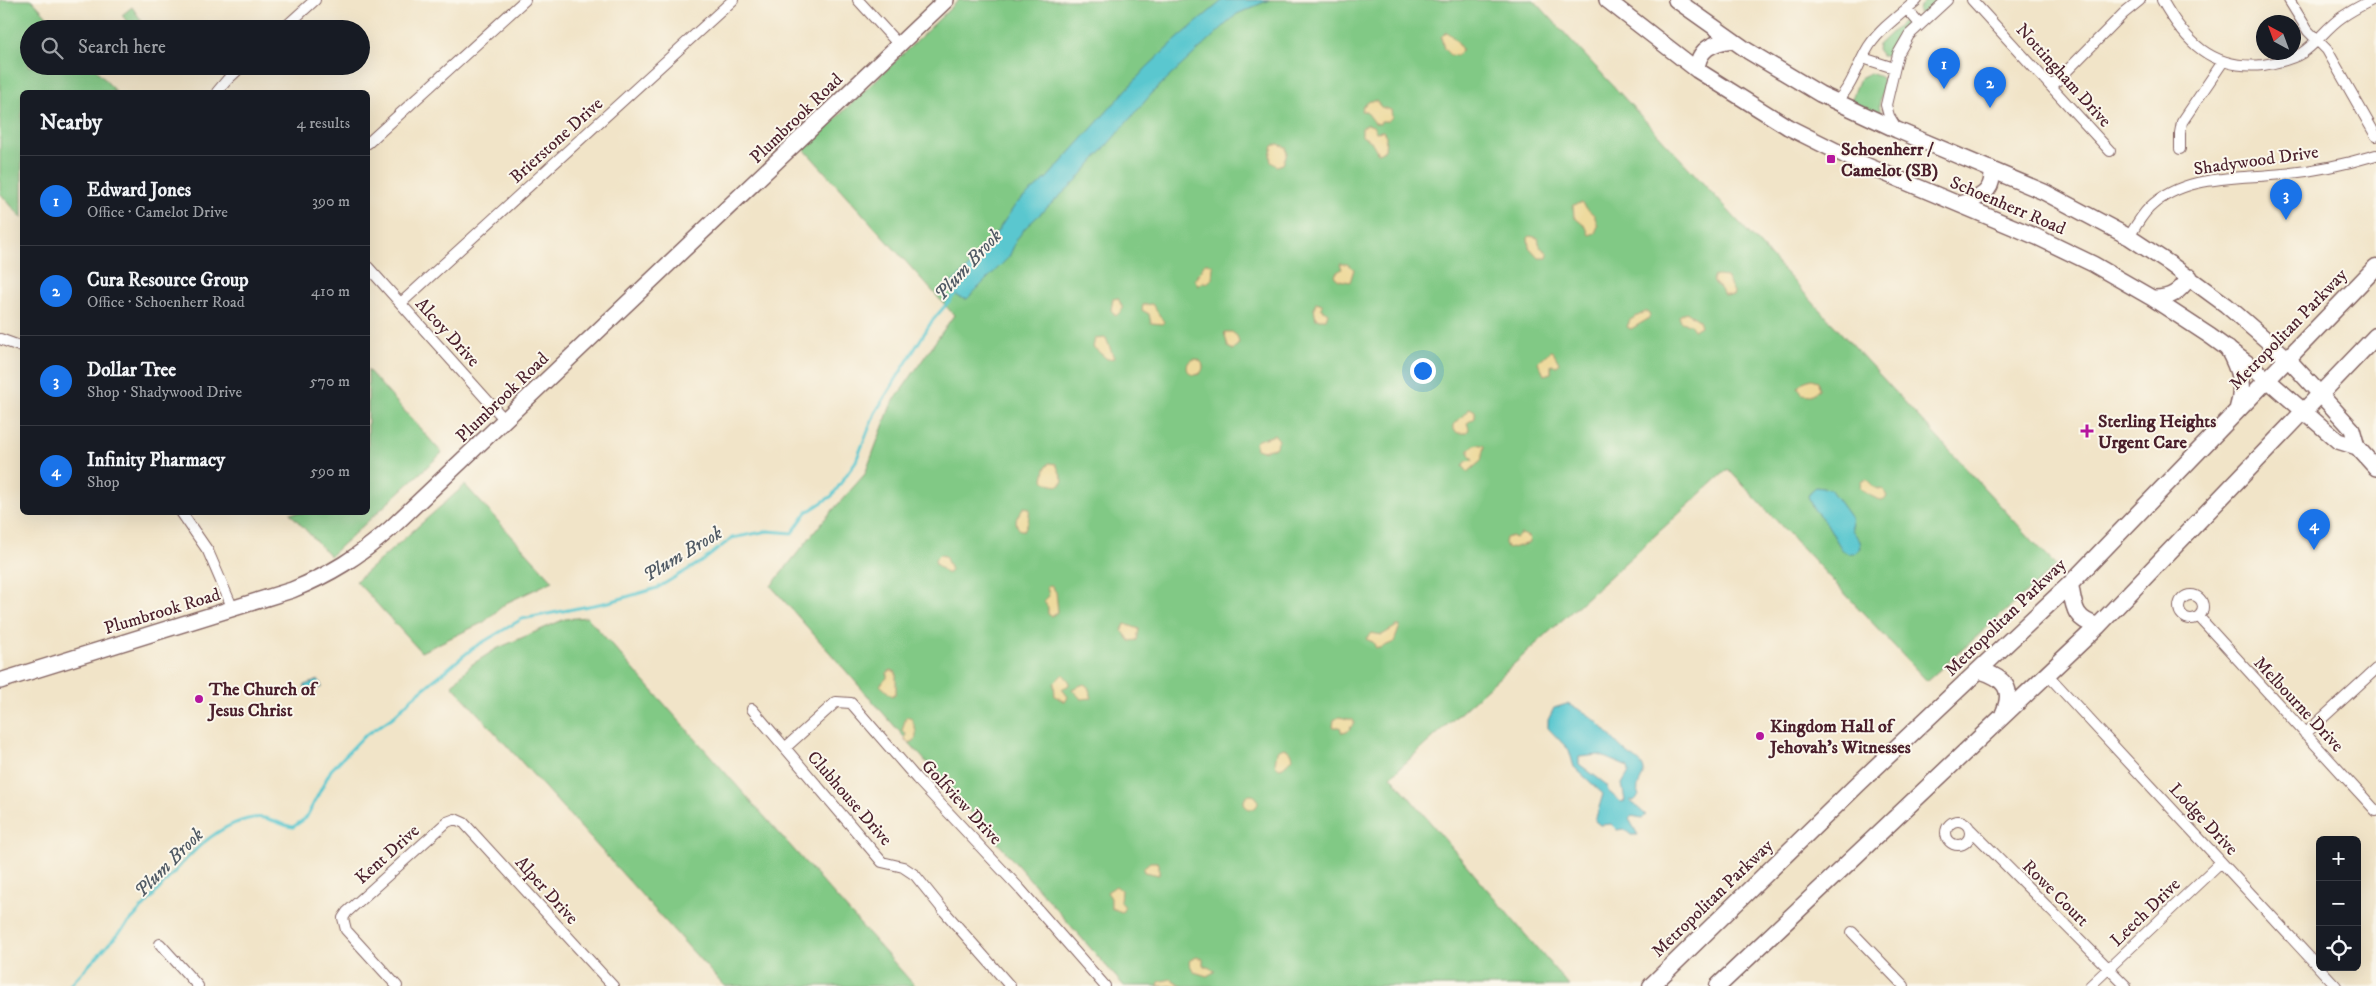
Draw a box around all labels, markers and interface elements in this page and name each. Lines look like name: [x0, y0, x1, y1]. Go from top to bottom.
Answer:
north arrow: [2256, 15, 2301, 60]
street label: Nottingham Drive: [2011, 19, 2116, 132]
search box: [20, 20, 370, 75]
icon: search: [38, 34, 66, 62]
text: Search here: [78, 36, 166, 59]
pin: 1: [1928, 48, 1960, 89]
pin: 2: [1974, 67, 2006, 108]
street label: Plumbrook Road: [746, 69, 848, 168]
street label: Brierstone Drive: [505, 93, 608, 188]
text: Nearby: [40, 110, 102, 136]
text: 4 results: [297, 113, 350, 133]
place label: Schoenherr / Camelot (SB): [1841, 139, 1938, 182]
street label: Shadywood Drive: [2192, 141, 2320, 181]
marker: Schoenherr / Camelot (SB): [1825, 153, 1837, 165]
street label: Schoenherr Road: [1946, 172, 2069, 240]
text: Edward Jones: [87, 179, 191, 202]
pin: 3: [2270, 179, 2302, 220]
text: 1: [53, 191, 59, 211]
text: 390 m: [312, 191, 350, 211]
text: Office · Camelot Drive: [87, 202, 228, 222]
water label: Plum Brook: [929, 225, 1007, 305]
street label: Metropolitan Parkway: [2225, 264, 2353, 395]
text: Cura Resource Group: [87, 269, 249, 292]
text: 2: [52, 281, 60, 301]
text: 410 m: [311, 281, 350, 301]
text: Office · Schoenherr Road: [87, 292, 245, 312]
street label: Alcoy Drive: [410, 293, 484, 372]
street label: Plumbrook Road: [452, 348, 554, 447]
your location: [1410, 358, 1436, 384]
text: Dollar Tree: [87, 359, 176, 382]
text: 3: [53, 371, 59, 391]
text: 570 m: [310, 371, 350, 391]
text: Shop · Shadywood Drive: [87, 382, 242, 402]
place label: Sterling Heights Urgent Care: [2098, 411, 2216, 454]
marker: Sterling Heights Urgent Care: [2080, 424, 2094, 438]
text: Infinity Pharmacy: [87, 449, 225, 472]
text: 4: [51, 461, 61, 481]
text: 590 m: [310, 461, 350, 481]
text: Shop: [87, 472, 120, 492]
pin: 4: [2298, 509, 2330, 550]
water label: Plum Brook: [639, 522, 727, 587]
street label: Metropolitan Parkway: [1940, 554, 2071, 681]
street label: Plumbrook Road: [101, 584, 223, 640]
street label: Melbourne Drive: [2248, 652, 2348, 757]
place label: The Church of Jesus Christ: [207, 679, 319, 722]
marker: The Church of Jesus Christ: [193, 693, 205, 705]
place label: Kingdom Hall of Jehovah's Witnesses: [1768, 716, 1911, 759]
marker: Kingdom Hall of Jehovah's Witnesses: [1754, 730, 1766, 742]
street label: Clubhouse Drive: [802, 747, 896, 851]
street label: Golfview Drive: [916, 756, 1006, 850]
street label: Lodge Drive: [2164, 779, 2242, 860]
street label: Kent Drive: [351, 820, 424, 889]
water label: Plum Brook: [130, 824, 209, 903]
street label: Metropolitan Parkway: [1647, 835, 1778, 962]
map controls: [2316, 836, 2361, 971]
button: +: [2316, 836, 2361, 881]
street label: Alper Drive: [510, 852, 583, 929]
street label: Rowe Court: [2017, 856, 2093, 932]
street label: Leech Drive: [2106, 874, 2185, 952]
button: −: [2316, 881, 2361, 926]
button: locate: [2316, 926, 2361, 971]

